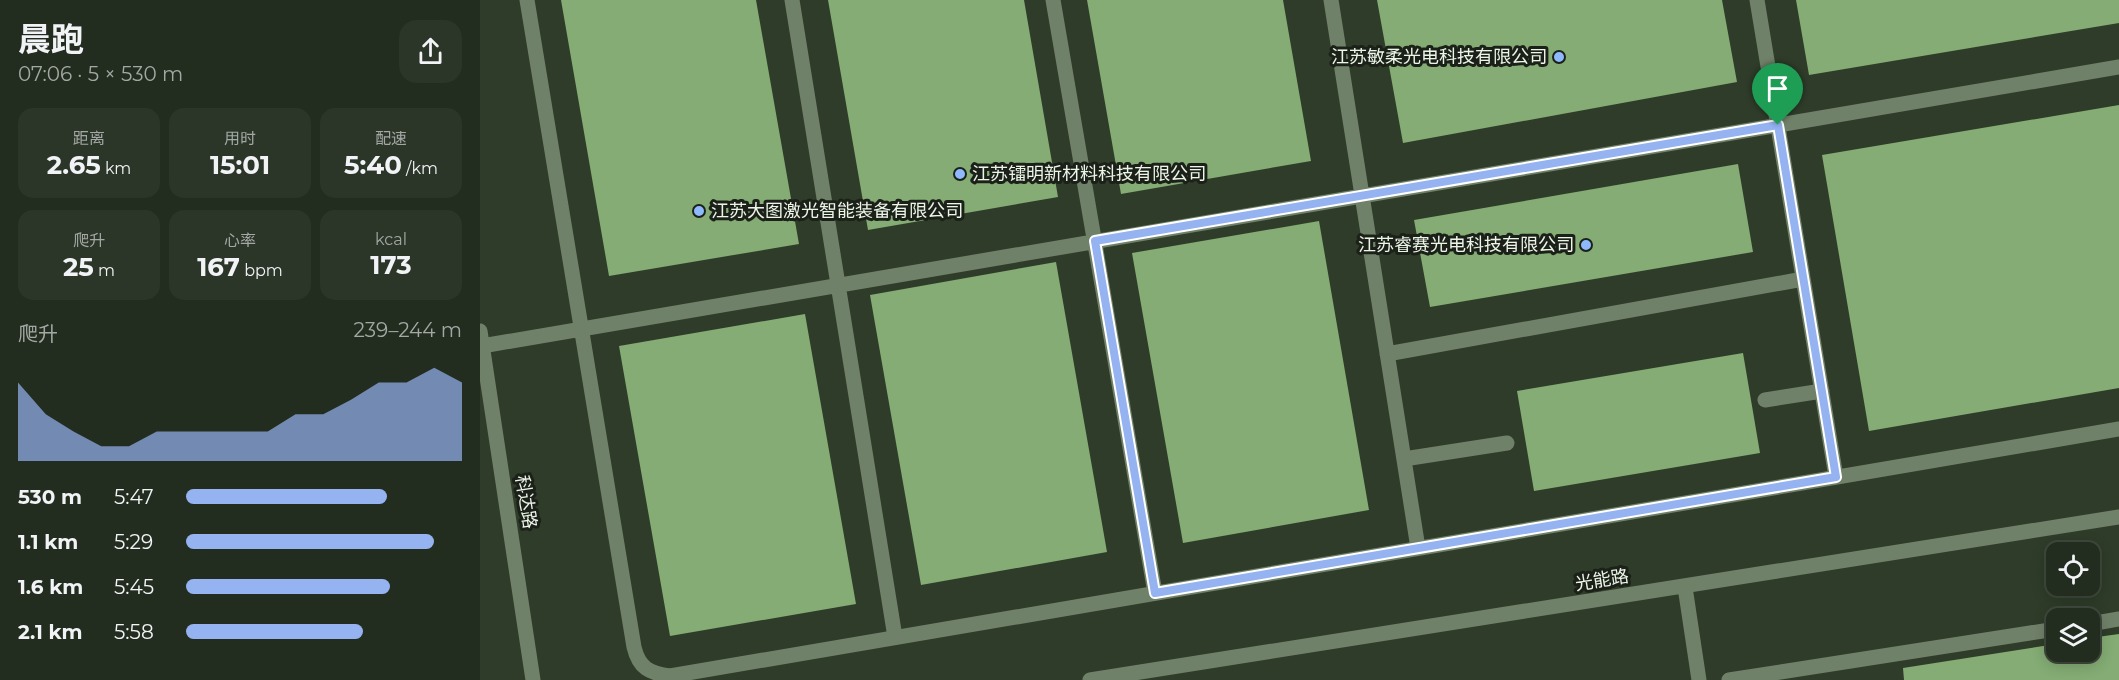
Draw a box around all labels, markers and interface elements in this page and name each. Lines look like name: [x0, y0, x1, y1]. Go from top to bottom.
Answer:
text: 晨跑: [18, 19, 84, 59]
button: share: [399, 20, 462, 83]
place label: 江苏敏柔光电科技有限公司: [1331, 46, 1547, 68]
marker: 江苏敏柔光电科技有限公司: [1552, 50, 1566, 64]
text: 07:06 · 5 × 530 m: [18, 62, 183, 86]
pin: [1752, 63, 1803, 125]
icon: arrive: [1761, 72, 1794, 105]
text: 距离: [73, 129, 105, 148]
text: 用时: [224, 129, 256, 148]
text: 配速: [375, 129, 407, 148]
text: 2.65: [47, 149, 101, 181]
text: 15:01: [210, 149, 270, 181]
text: 5:40: [344, 149, 402, 181]
text: km: [101, 159, 131, 178]
text: /km: [402, 159, 438, 178]
place label: 江苏镭明新材料科技有限公司: [972, 163, 1206, 185]
marker: 江苏镭明新材料科技有限公司: [953, 167, 967, 181]
place label: 江苏大图激光智能装备有限公司: [711, 200, 963, 222]
marker: 江苏大图激光智能装备有限公司: [692, 204, 706, 218]
text: kcal: [375, 230, 407, 249]
text: 爬升: [73, 231, 105, 250]
text: 心率: [224, 231, 256, 250]
place label: 江苏睿赛光电科技有限公司: [1358, 234, 1574, 256]
marker: 江苏睿赛光电科技有限公司: [1579, 238, 1593, 252]
text: 173: [370, 249, 412, 281]
text: 25: [63, 251, 94, 283]
text: 167: [197, 251, 240, 283]
text: m: [94, 261, 115, 280]
text: bpm: [240, 261, 283, 280]
text: 239–244 m: [353, 318, 462, 342]
text: 爬升: [18, 322, 58, 346]
street label: 科达路: [511, 474, 541, 530]
text: 530 m: [18, 485, 82, 509]
text: 5:47: [114, 485, 154, 509]
text: 1.1 km: [18, 530, 78, 554]
text: 5:29: [114, 530, 153, 554]
map controls: [2046, 542, 2100, 662]
button: locate: [2046, 542, 2100, 596]
street label: 光能路: [1574, 565, 1630, 595]
text: 1.6 km: [18, 575, 83, 599]
text: 5:45: [114, 575, 154, 599]
button: layers: [2046, 608, 2100, 662]
text: 2.1 km: [18, 620, 82, 644]
text: 5:58: [114, 620, 154, 644]

